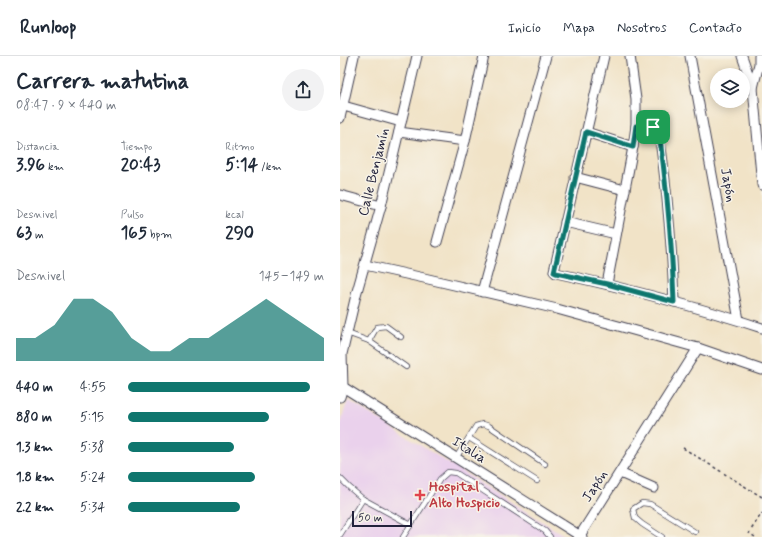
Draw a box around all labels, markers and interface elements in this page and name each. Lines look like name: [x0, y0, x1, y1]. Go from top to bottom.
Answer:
text: Runloop: [20, 15, 77, 40]
text: Inicio: [508, 19, 541, 37]
text: Mapa: [563, 19, 595, 37]
text: Nosotros: [617, 19, 667, 37]
text: Contacto: [689, 19, 742, 37]
text: Carrera matutina: [16, 68, 189, 96]
map controls: [710, 68, 750, 108]
button: layers: [710, 68, 750, 108]
button: share: [282, 69, 324, 111]
text: 08:47 · 9 × 440 m: [16, 97, 116, 114]
pin: [636, 110, 670, 144]
icon: arrive: [642, 116, 664, 138]
street label: Calle Benjamín: [354, 126, 394, 218]
text: Distancia: [16, 140, 59, 154]
text: Tiempo: [121, 140, 152, 154]
text: Ritmo: [225, 140, 254, 154]
text: 3.96: [16, 154, 45, 176]
text: 20:43: [121, 154, 160, 176]
text: 5:14: [225, 154, 258, 176]
text: km: [45, 160, 64, 174]
text: /km: [258, 160, 282, 174]
street label: Japón: [716, 166, 740, 204]
text: Desnivel: [16, 208, 58, 222]
text: Pulso: [121, 208, 144, 222]
text: kcal: [225, 208, 244, 222]
text: 63: [16, 222, 32, 244]
text: 165: [121, 222, 147, 244]
text: 290: [225, 222, 254, 244]
text: m: [32, 228, 44, 242]
text: bpm: [147, 228, 172, 242]
text: Desnivel: [16, 268, 65, 285]
text: 145–149 m: [259, 268, 324, 285]
text: 440 m: [16, 379, 53, 396]
text: 4:55: [80, 379, 106, 396]
text: 880 m: [16, 409, 52, 426]
text: 5:15: [80, 409, 104, 426]
street label: Italia: [448, 433, 490, 467]
text: 1.3 km: [16, 439, 53, 456]
text: 5:38: [80, 439, 104, 456]
street label: Japón: [578, 467, 612, 505]
text: 1.8 km: [16, 469, 54, 486]
text: 5:24: [80, 469, 106, 486]
place label: Hospital Alto Hospicio: [429, 478, 500, 512]
marker: Hospital Alto Hospicio: [414, 489, 426, 501]
text: 2.2 km: [16, 499, 54, 516]
text: 5:34: [80, 499, 105, 516]
scale bar: [352, 509, 412, 528]
text: 50 m: [358, 511, 383, 525]

